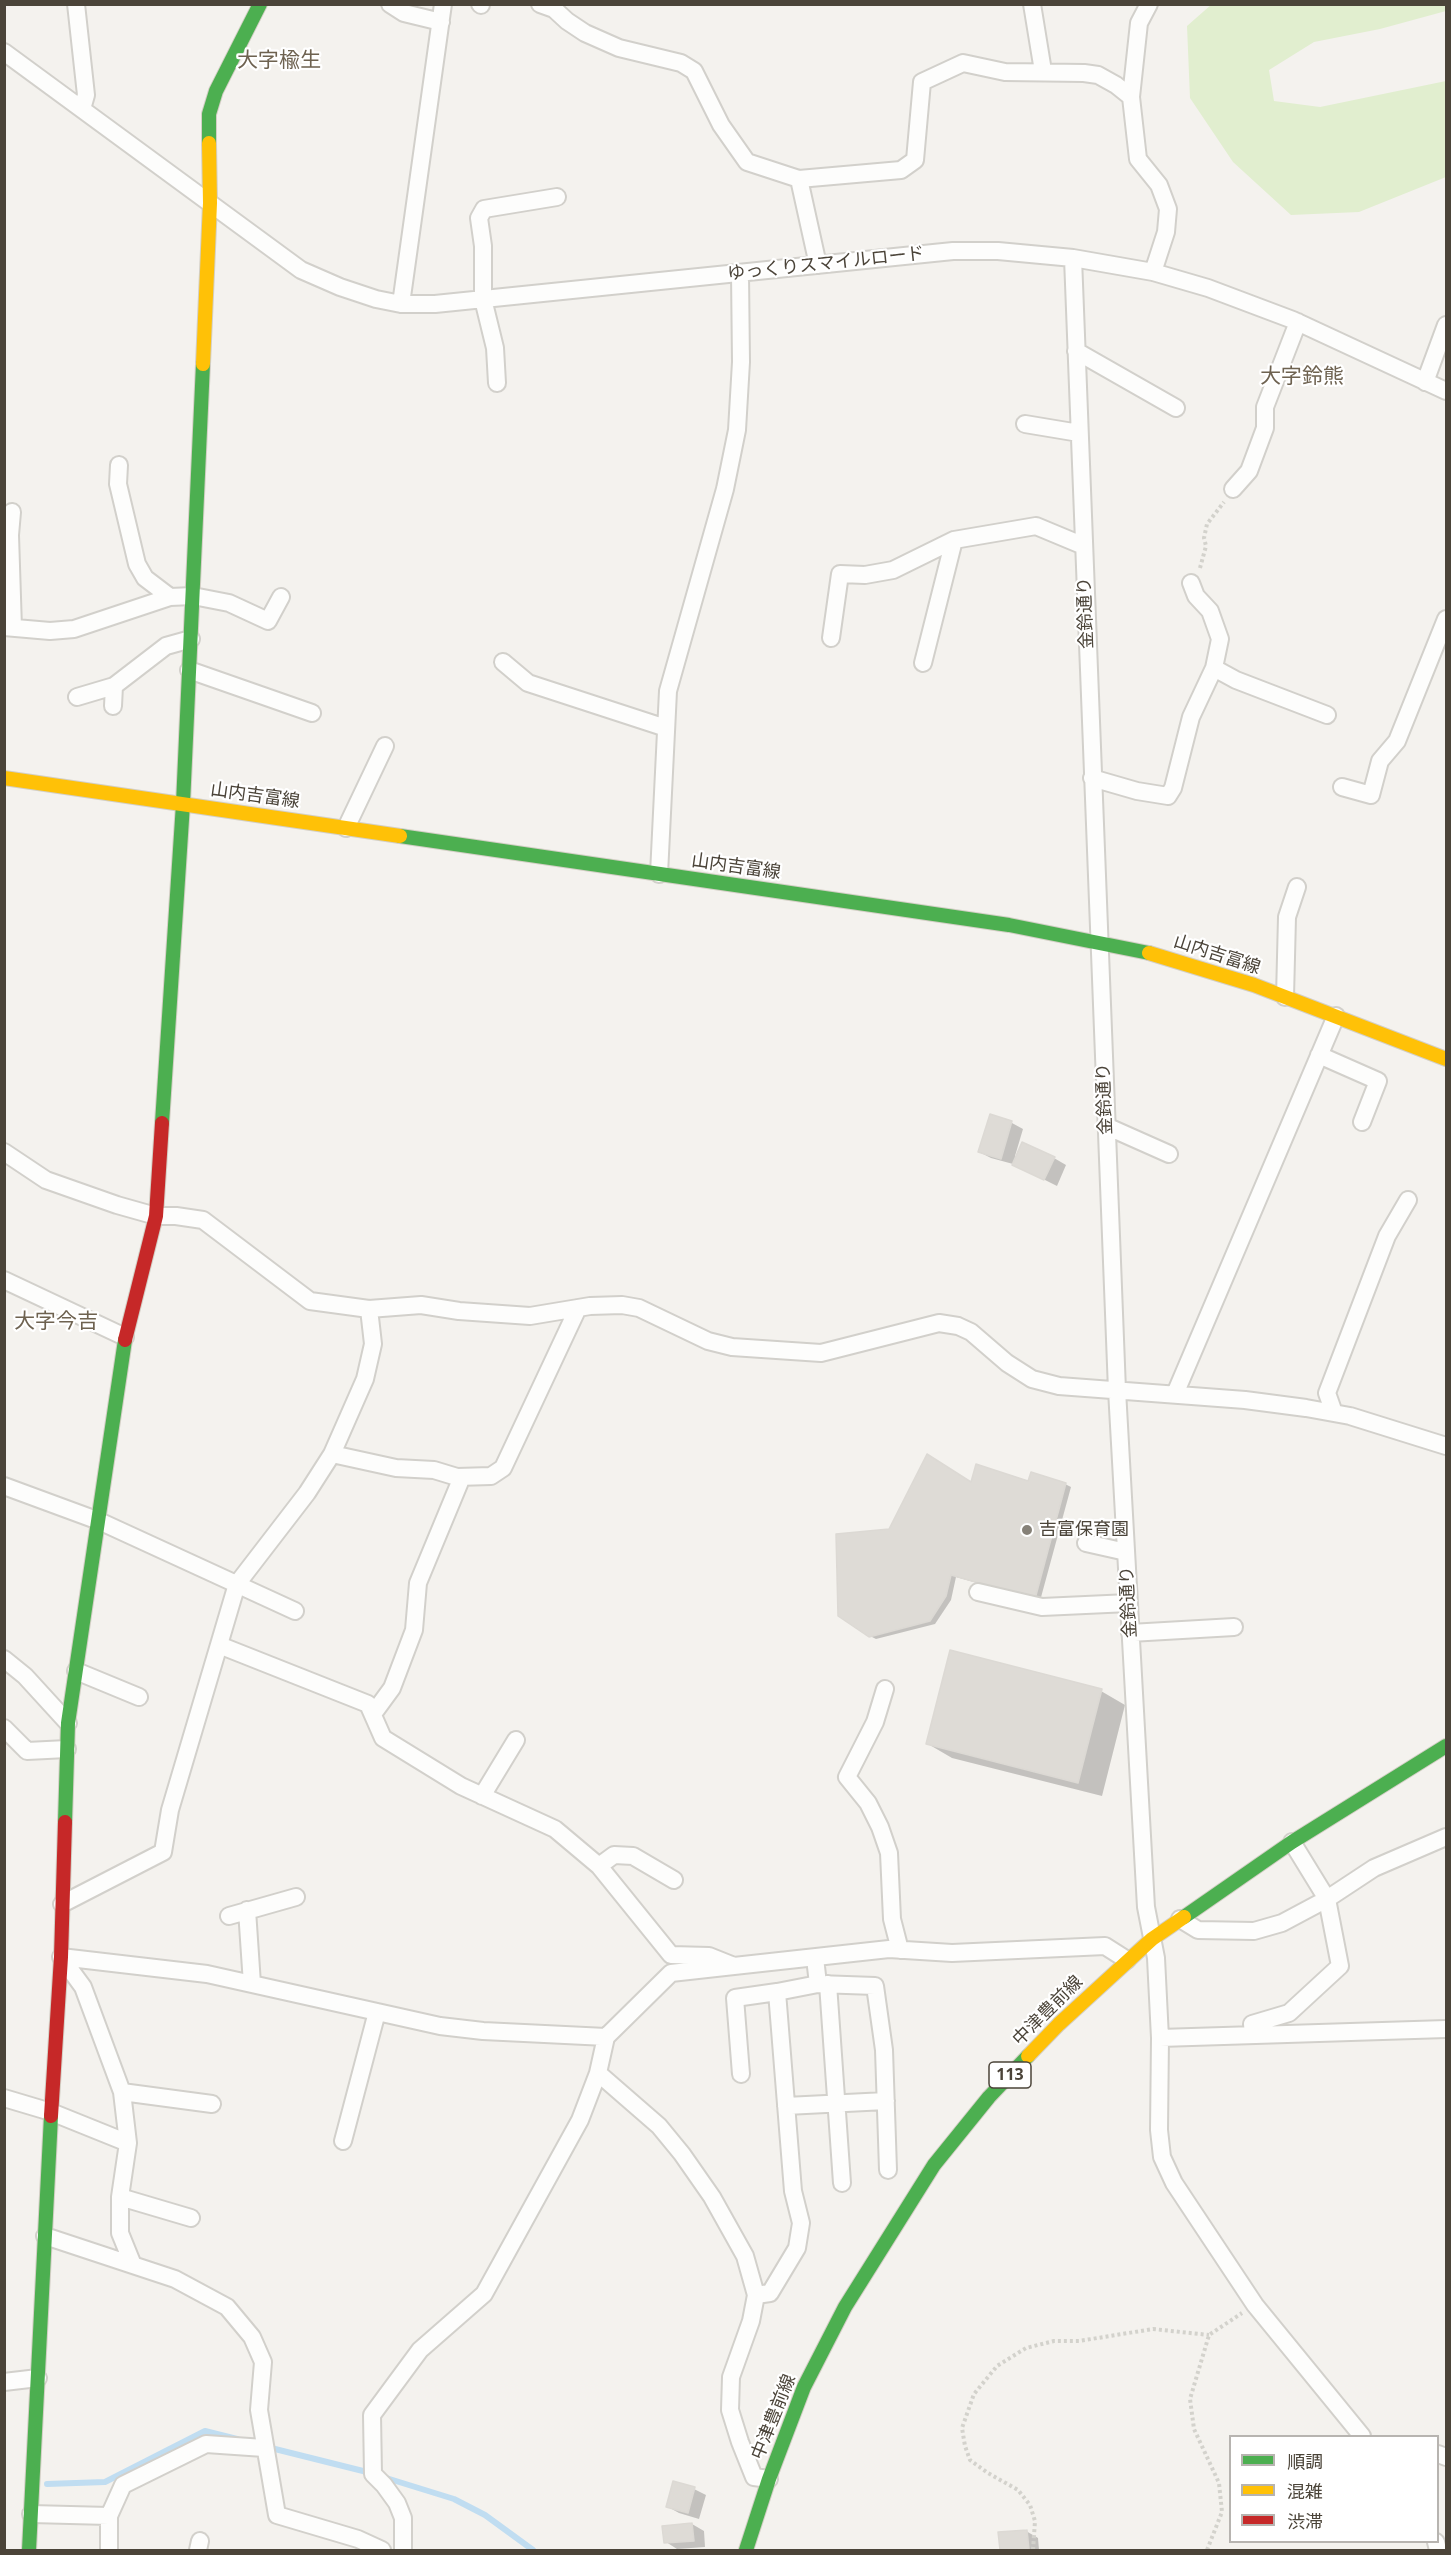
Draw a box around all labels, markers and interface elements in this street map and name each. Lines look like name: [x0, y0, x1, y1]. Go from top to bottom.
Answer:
district label: 大字楡生: [237, 48, 321, 74]
street label: ゆっくりスマイルロード: [726, 243, 926, 285]
district label: 大字鈴熊: [1260, 364, 1344, 390]
street label: 金鈴通り: [1074, 577, 1098, 649]
street label: 山内吉富線: [209, 779, 301, 813]
street label: 山内吉富線: [690, 850, 782, 884]
street label: 山内吉富線: [1171, 931, 1263, 979]
street label: 金鈴通り: [1093, 1063, 1117, 1135]
district label: 大字今吉: [14, 1309, 98, 1335]
place label: 吉富保育園: [1039, 1519, 1129, 1541]
marker: 吉富保育園: [1020, 1523, 1034, 1537]
street label: 金鈴通り: [1116, 1565, 1142, 1639]
street label: 中津豊前線: [1009, 1972, 1087, 2050]
road number: 113: [989, 2062, 1031, 2088]
street label: 中津豊前線: [747, 2371, 801, 2463]
legend: [1229, 2435, 1439, 2543]
text: 順調: [1287, 2449, 1323, 2473]
text: 混雑: [1287, 2479, 1323, 2503]
text: 渋滞: [1287, 2509, 1323, 2533]

